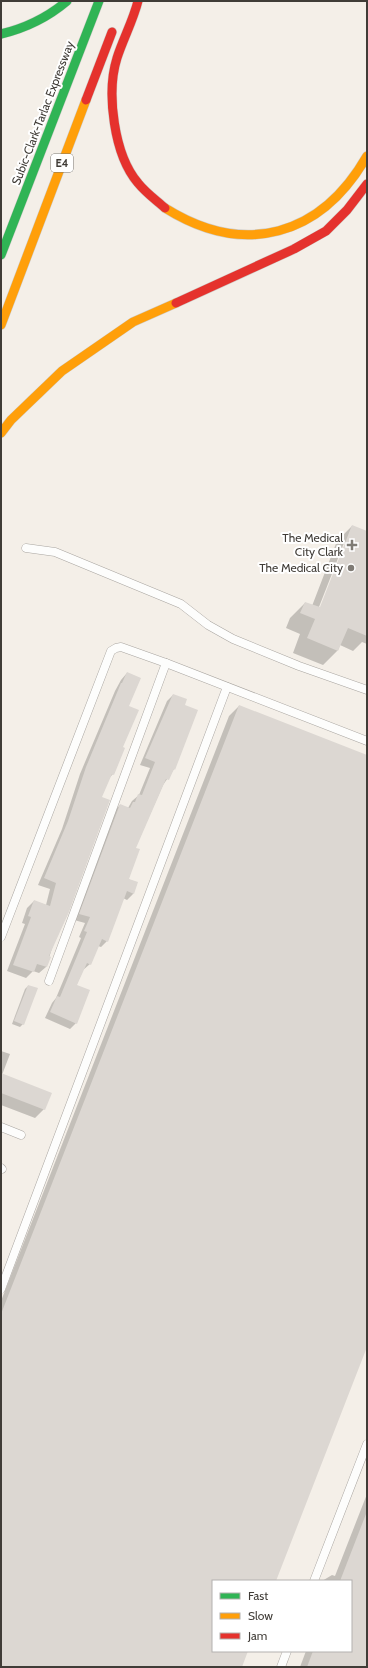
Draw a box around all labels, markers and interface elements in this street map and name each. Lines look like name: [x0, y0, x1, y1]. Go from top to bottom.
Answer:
street label: Subic-Clark-Tarlac Expressway: [8, 39, 77, 187]
road number: E4: [51, 154, 73, 172]
place label: The Medical City Clark: [282, 530, 344, 559]
marker: The Medical City Clark: [346, 539, 358, 551]
place label: The Medical City: [259, 560, 343, 575]
marker: The Medical City: [346, 563, 356, 573]
legend: [212, 1580, 352, 1652]
text: Fast: [248, 1588, 268, 1603]
text: Slow: [248, 1608, 273, 1623]
text: Jam: [247, 1628, 267, 1643]

